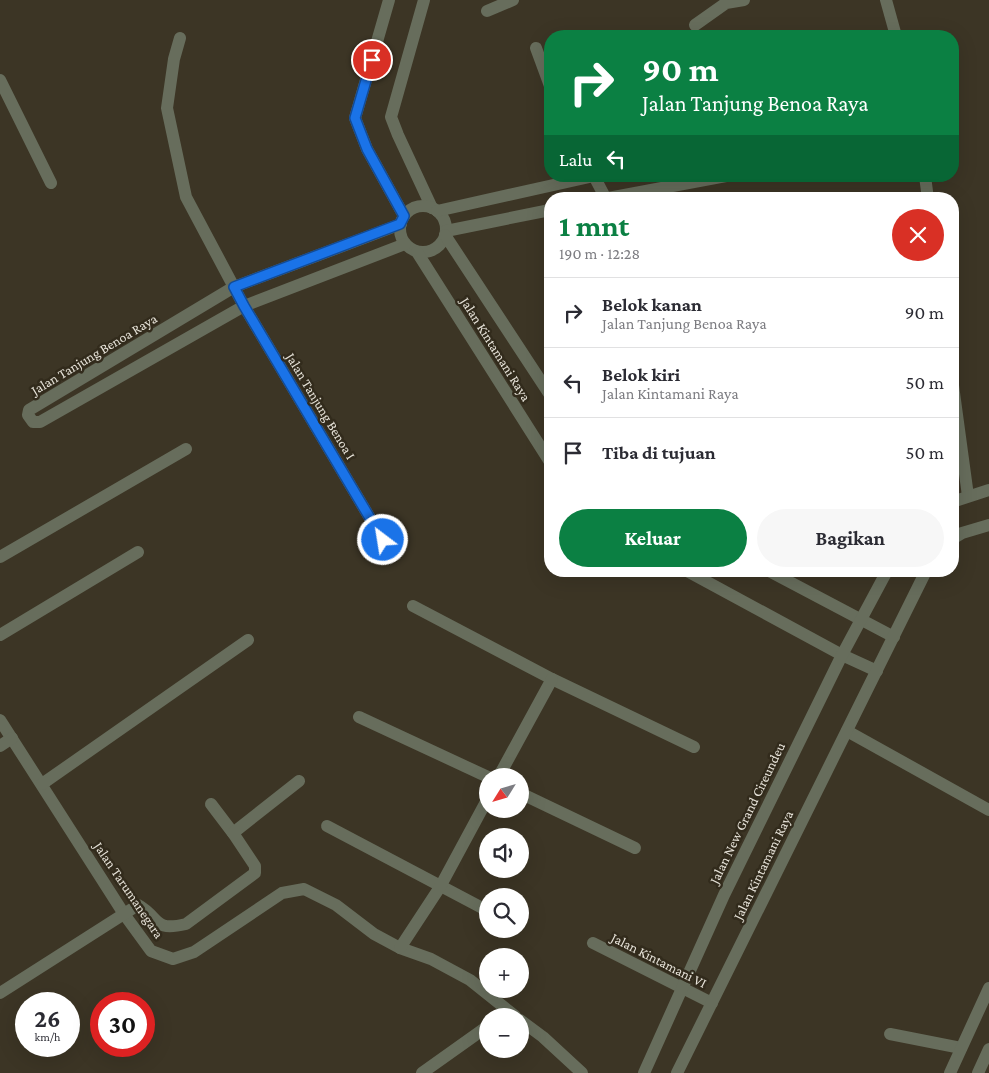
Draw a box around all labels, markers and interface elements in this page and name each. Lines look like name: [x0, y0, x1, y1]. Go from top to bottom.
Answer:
pin: [351, 39, 393, 81]
icon: arrive: [358, 46, 386, 74]
icon: right: [559, 50, 624, 115]
text: 90 m: [642, 50, 719, 89]
text: Jalan Tanjung Benoa Raya: [642, 91, 869, 116]
icon: left: [602, 145, 630, 173]
text: Lalu: [559, 149, 592, 170]
text: 1 mnt: [559, 209, 629, 242]
button: close: [892, 209, 944, 261]
text: 190 m · 12:28: [559, 245, 640, 262]
street label: Jalan Kintamani Raya: [456, 292, 535, 404]
text: Belok kanan: [602, 294, 702, 315]
icon: right: [559, 299, 587, 327]
text: 90 m: [905, 302, 944, 323]
street label: Jalan Tanjung Benoa Raya: [26, 310, 161, 400]
text: Jalan Tanjung Benoa Raya: [602, 315, 767, 332]
street label: Jalan Tanjung Benoa I: [281, 348, 359, 463]
text: Belok kiri: [602, 364, 680, 385]
icon: left: [559, 369, 587, 397]
text: 50 m: [905, 372, 944, 393]
text: Jalan Kintamani Raya: [602, 385, 739, 402]
icon: arrive: [559, 439, 587, 467]
text: Tiba di tujuan: [602, 442, 716, 463]
text: 50 m: [905, 442, 944, 463]
button: Keluar: [559, 509, 747, 567]
button: Bagikan: [757, 509, 944, 567]
position arrow: [356, 513, 408, 565]
street label: Jalan New Grand Cireundeu: [705, 739, 788, 888]
north arrow: [479, 768, 529, 818]
map controls: [479, 768, 529, 1058]
street label: Jalan Kintamani Raya: [729, 807, 797, 924]
button: sound: [479, 828, 529, 878]
street label: Jalan Tarumanegara: [90, 837, 167, 942]
button: search: [479, 888, 529, 938]
street label: Jalan Kintamani VI: [607, 928, 709, 991]
button: +: [479, 948, 529, 998]
speed limit sign: 30: [90, 992, 155, 1057]
text: 26: [34, 1005, 61, 1032]
button: −: [479, 1008, 529, 1058]
text: km/h: [35, 1030, 60, 1044]

